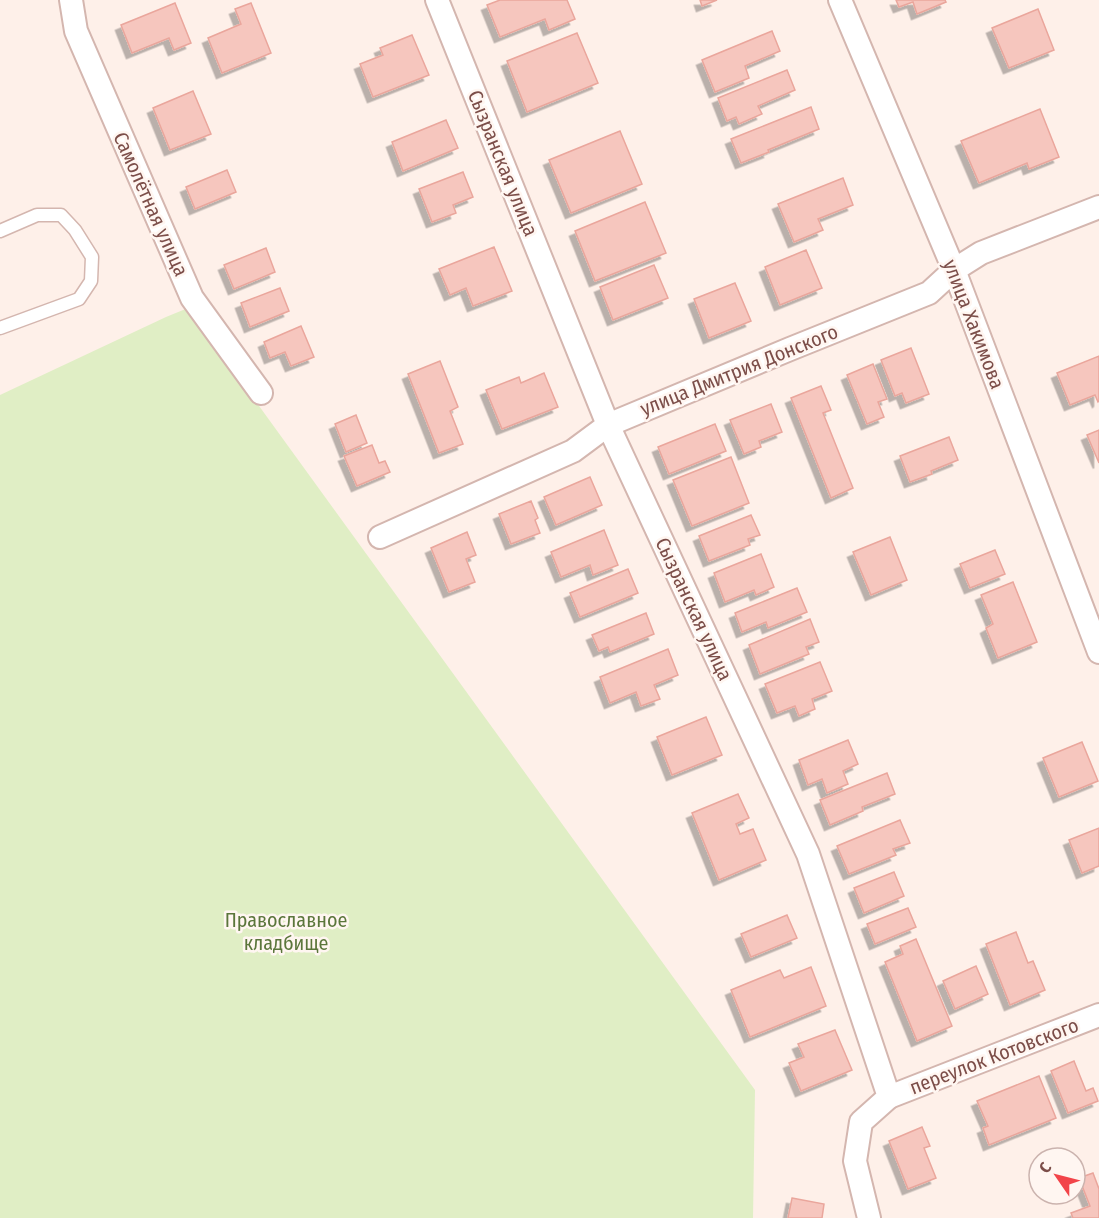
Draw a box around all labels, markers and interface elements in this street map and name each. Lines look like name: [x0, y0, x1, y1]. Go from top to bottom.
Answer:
street label: Сызранская улица: [463, 87, 543, 239]
street label: Самолётная улица: [108, 128, 194, 280]
street label: улица Хакимова: [938, 256, 1010, 392]
street label: улица Дмитрия Донского: [637, 319, 841, 421]
street label: Сызранская улица: [650, 534, 738, 684]
park label: Православное кладбище: [225, 908, 347, 955]
street label: переулок Котовского: [906, 1013, 1082, 1099]
north arrow: [1027, 1146, 1087, 1206]
text: С: [1035, 1158, 1056, 1177]

